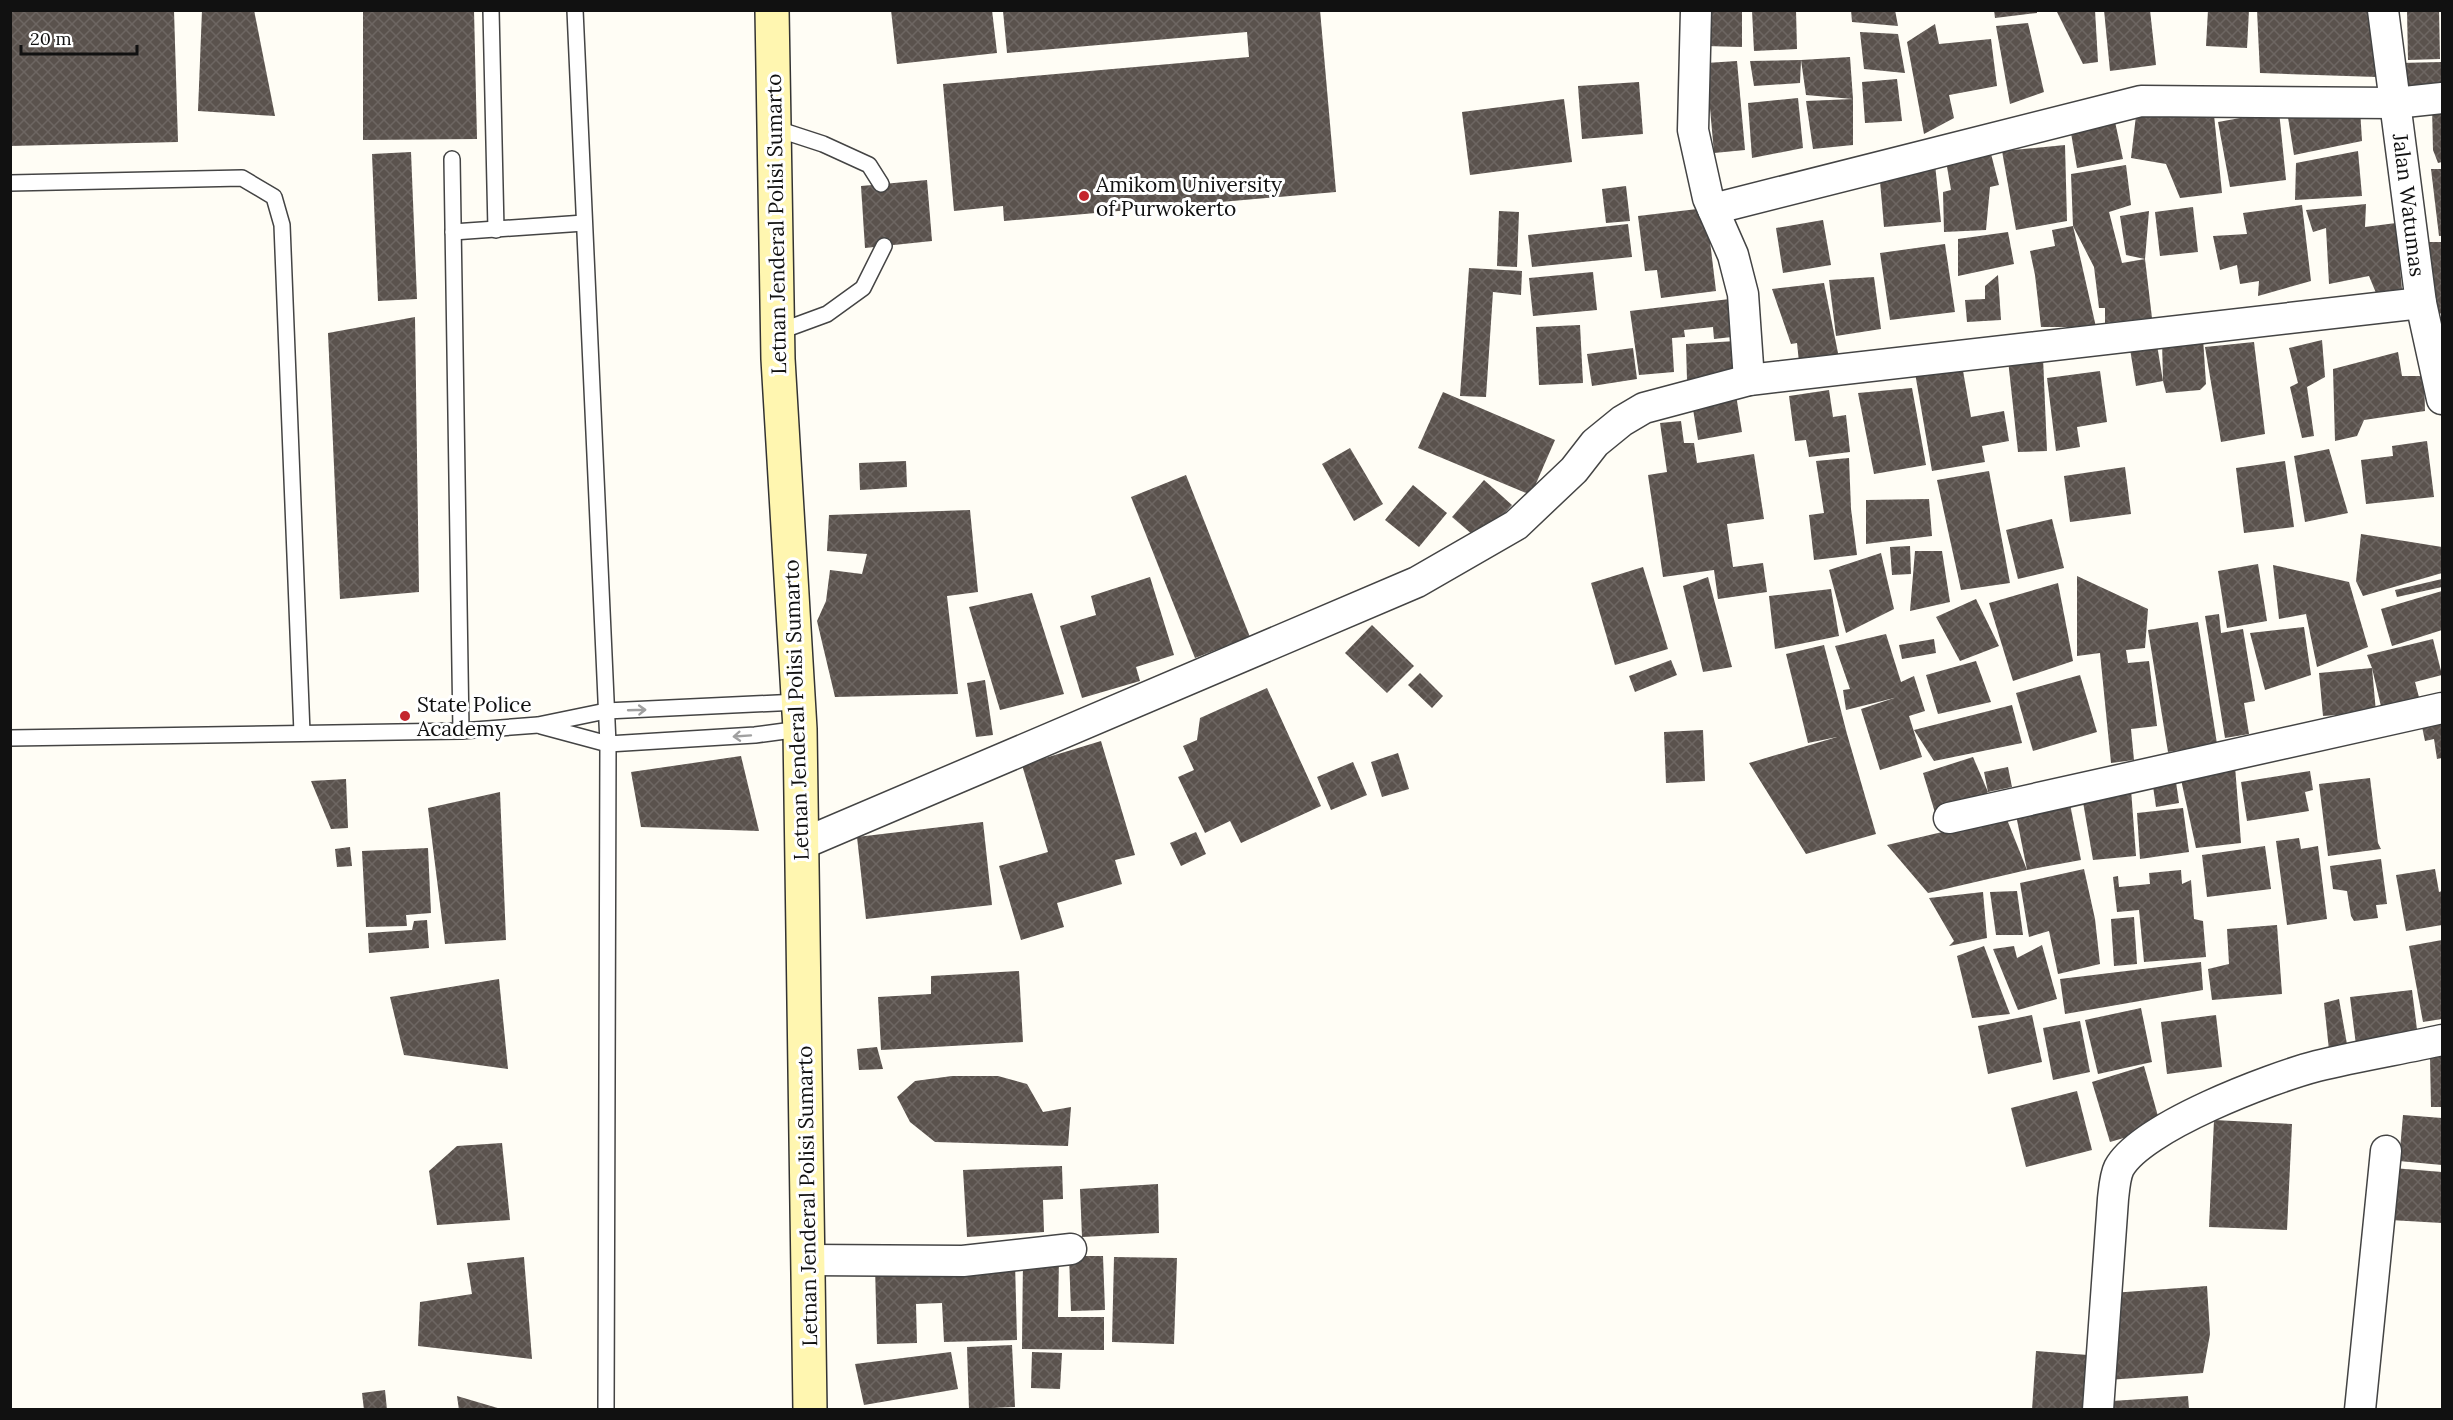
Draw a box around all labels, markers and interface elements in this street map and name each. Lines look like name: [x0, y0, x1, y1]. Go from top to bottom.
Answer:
scale bar: [21, 18, 136, 56]
text: 20 m: [30, 27, 72, 50]
street label: Letnan Jenderal Polisi Sumarto: [760, 73, 792, 375]
street label: Jalan Watumas: [2387, 131, 2431, 278]
place label: Amikom University of Purwokerto: [1095, 171, 1282, 222]
marker: Amikom University of Purwokerto: [1077, 189, 1091, 203]
street label: Letnan Jenderal Polisi Sumarto: [777, 559, 815, 861]
place label: State Police Academy: [416, 691, 532, 742]
one-way arrow: [627, 704, 647, 715]
marker: State Police Academy: [398, 709, 412, 723]
one-way arrow: [733, 730, 753, 741]
street label: Letnan Jenderal Polisi Sumarto: [791, 1045, 823, 1347]

